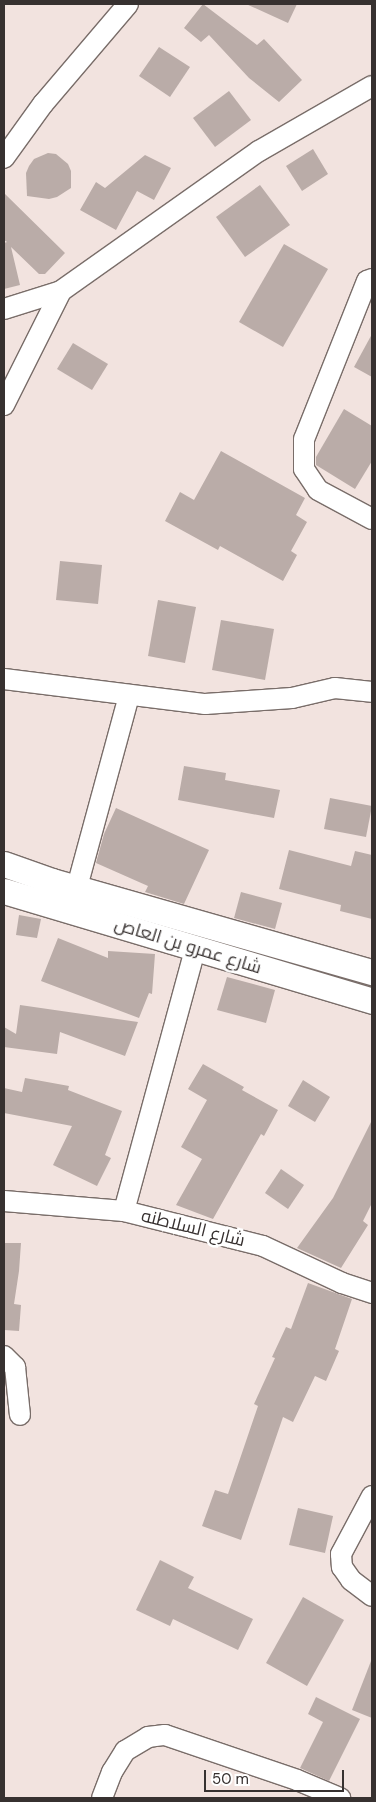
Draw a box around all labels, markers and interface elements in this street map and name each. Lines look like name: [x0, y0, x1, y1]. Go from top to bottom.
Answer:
street label: شارع عمرو بن العاص: [112, 913, 264, 979]
street label: شارع السلاطنه: [139, 1205, 247, 1251]
scale bar: [206, 1760, 346, 1792]
text: 50 m: [212, 1769, 249, 1789]

